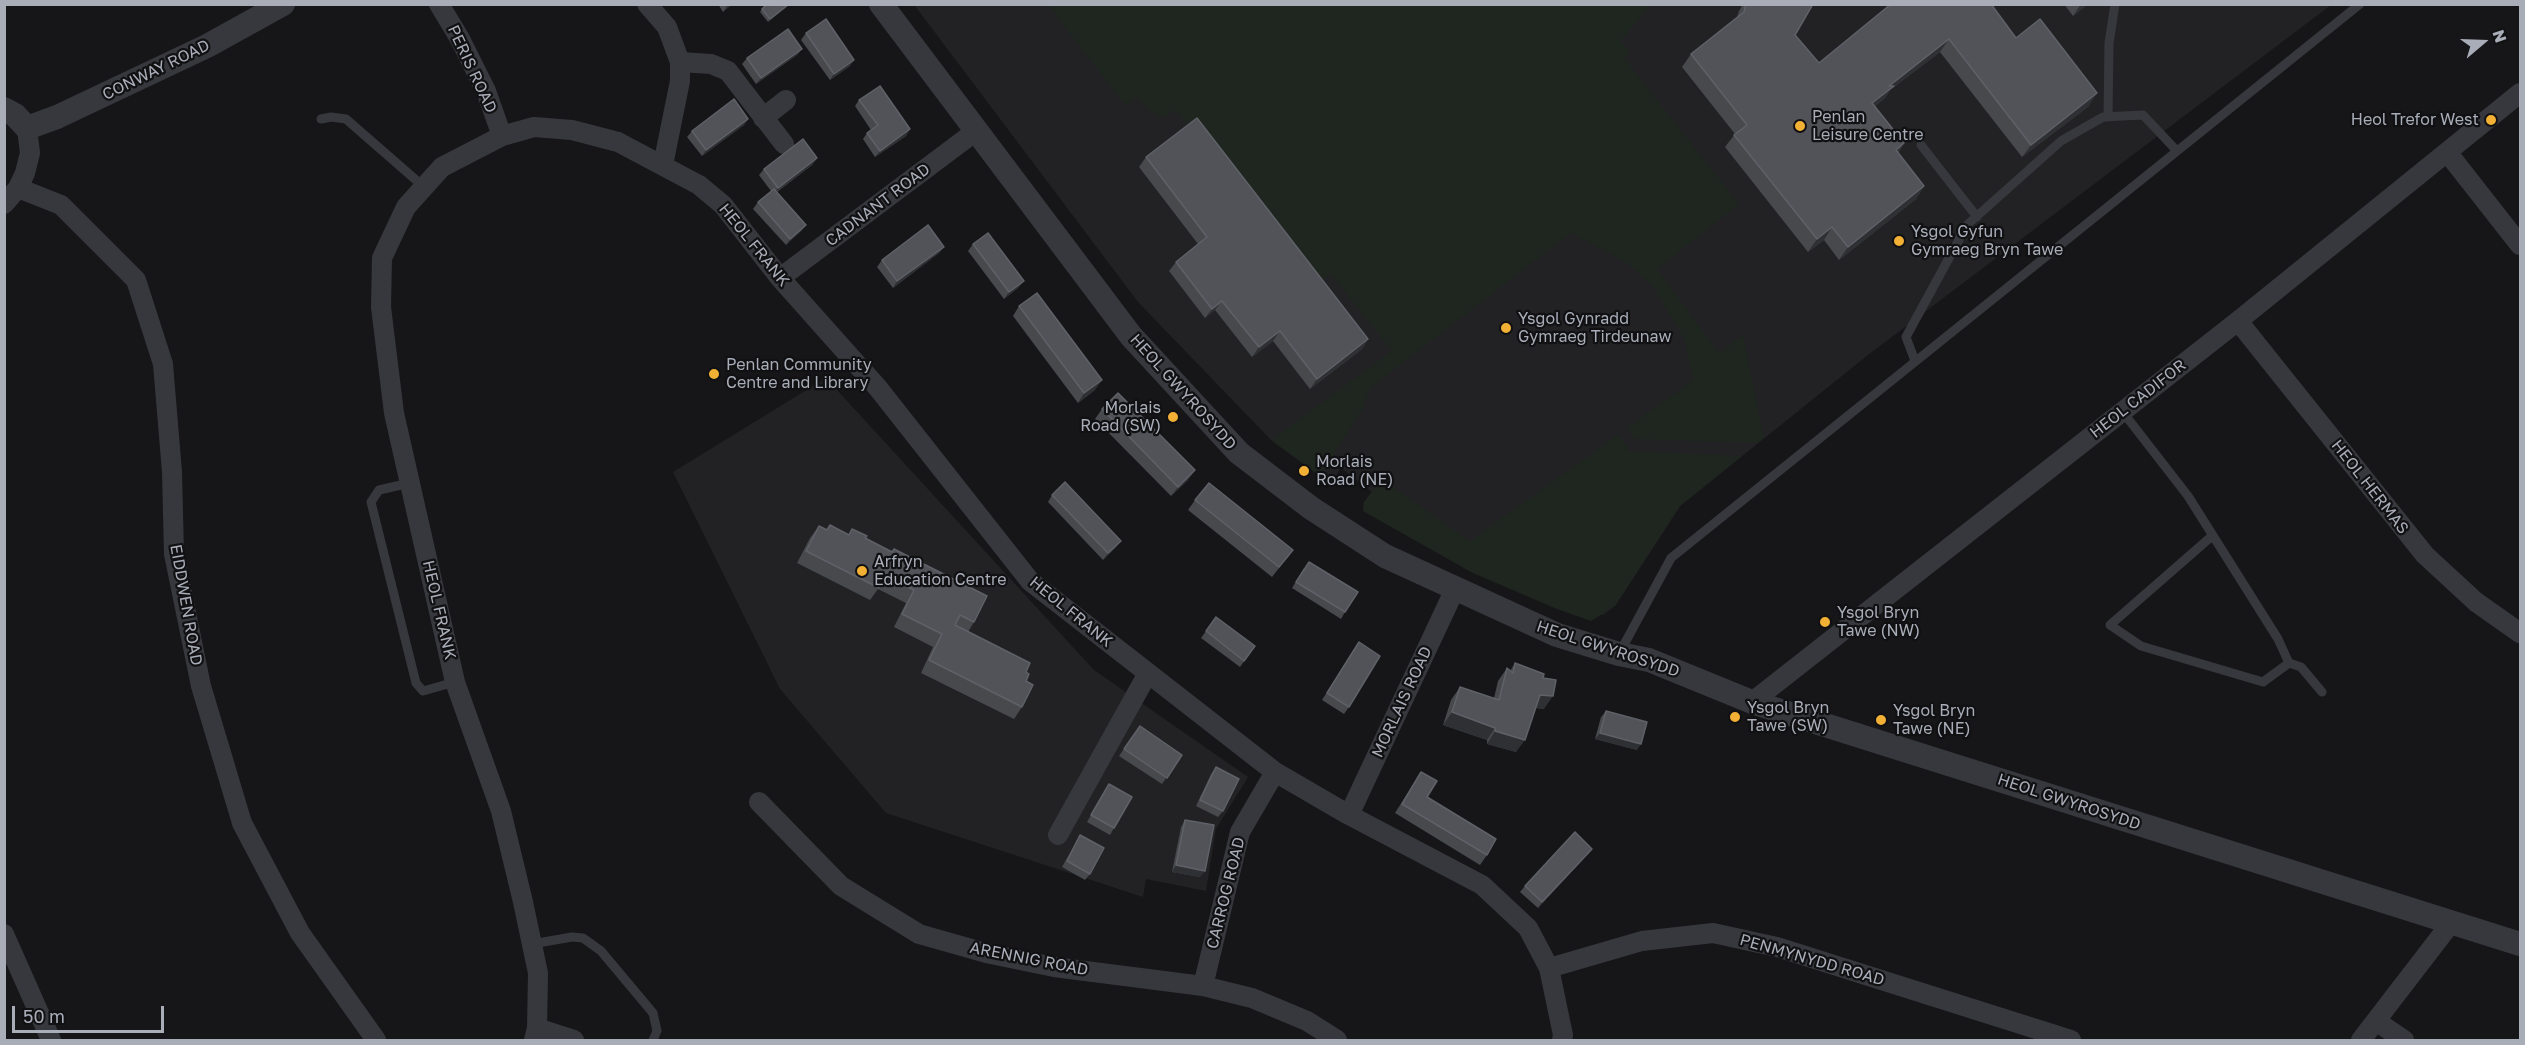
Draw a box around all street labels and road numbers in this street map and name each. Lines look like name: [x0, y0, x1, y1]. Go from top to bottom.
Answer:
street label: PERIS ROAD: [443, 22, 501, 116]
street label: CONWAY ROAD: [99, 36, 213, 104]
street label: CADNANT ROAD: [822, 159, 934, 251]
street label: HEOL FRANK: [715, 200, 793, 290]
street label: HEOL GWYROSYDD: [1126, 330, 1240, 454]
street label: HEOL CADIFOR: [2086, 356, 2190, 442]
street label: HEOL HERMAS: [2327, 436, 2413, 538]
street label: EIDDWEN ROAD: [166, 543, 206, 667]
street label: HEOL FRANK: [418, 559, 460, 661]
street label: HEOL FRANK: [1026, 573, 1116, 651]
street label: HEOL GWYROSYDD: [1534, 617, 1682, 681]
street label: MORLAIS ROAD: [1368, 643, 1436, 761]
street label: HEOL GWYROSYDD: [1995, 770, 2143, 834]
street label: CARROG ROAD: [1203, 835, 1249, 951]
street label: PENMYNYDD ROAD: [1737, 930, 1887, 990]
street label: ARENNIG ROAD: [968, 938, 1090, 980]

